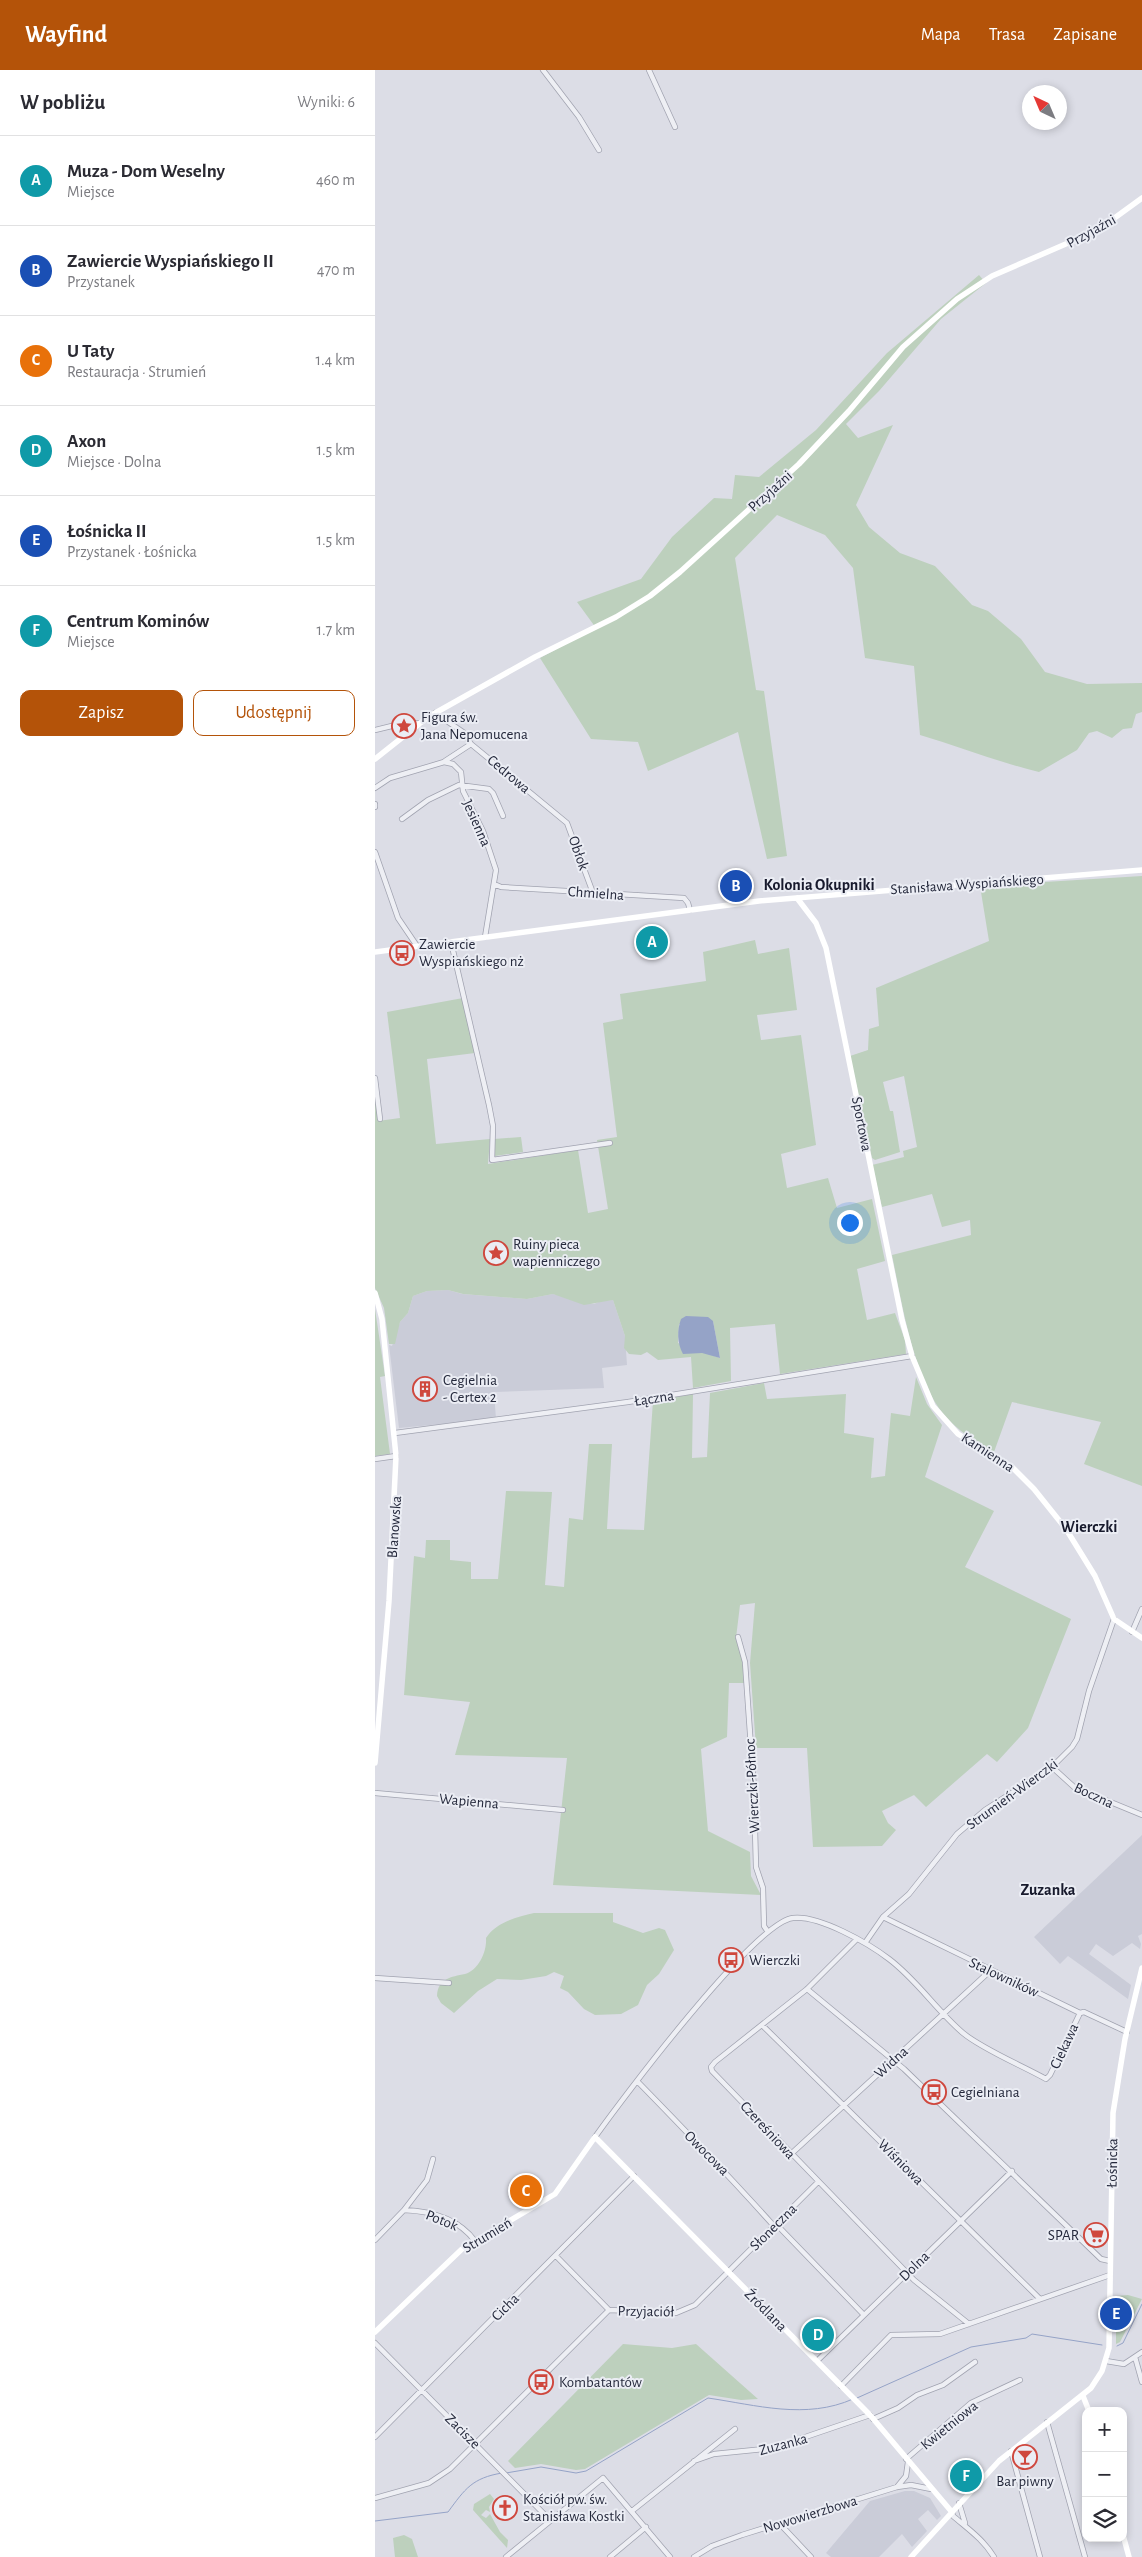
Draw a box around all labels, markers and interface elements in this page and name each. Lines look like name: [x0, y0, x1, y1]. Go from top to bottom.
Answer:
text: Wayfind: [25, 23, 107, 47]
text: Mapa: [921, 26, 961, 44]
text: Trasa: [989, 26, 1025, 44]
text: Zapisane: [1053, 26, 1117, 44]
north arrow: [1022, 85, 1067, 130]
text: W pobliżu: [20, 92, 105, 113]
text: Wyniki: 6: [297, 94, 355, 110]
text: Muza - Dom Weselny: [67, 162, 225, 181]
text: A: [31, 172, 41, 188]
text: 460 m: [316, 172, 355, 188]
text: Miejsce: [67, 184, 115, 200]
street label: Przyjaźni: [1064, 212, 1118, 251]
text: Zawiercie Wyspiańskiego II: [67, 252, 274, 271]
text: B: [31, 262, 41, 278]
text: 470 m: [317, 262, 355, 278]
text: Przystanek: [67, 274, 135, 290]
text: U Taty: [67, 342, 114, 361]
text: C: [32, 352, 40, 368]
text: 1.4 km: [315, 352, 355, 368]
text: Restauracja · Strumień: [67, 364, 206, 380]
text: Axon: [67, 432, 106, 451]
text: D: [31, 442, 41, 458]
text: 1.5 km: [316, 442, 355, 458]
text: Miejsce · Dolna: [67, 454, 161, 470]
street label: Przyjaźni: [745, 468, 795, 515]
text: Łośnicka II: [67, 522, 147, 541]
text: E: [32, 532, 40, 548]
text: 1.5 km: [316, 532, 355, 548]
text: Przystanek · Łośnicka: [67, 544, 197, 560]
text: Centrum Kominów: [67, 612, 209, 631]
text: F: [32, 622, 40, 638]
text: 1.7 km: [316, 622, 355, 638]
text: Miejsce: [67, 634, 115, 650]
button: Zapisz: [20, 690, 183, 736]
button: Udostępnij: [193, 690, 355, 736]
place label: Figura św. Jana Nepomucena: [421, 710, 528, 742]
place icon: Figura św. Jana Nepomucena: [391, 713, 417, 739]
street label: Cedrowa: [484, 752, 533, 797]
street label: Jesienna: [460, 797, 494, 849]
street label: Obłok: [566, 834, 591, 872]
pin: B: [720, 867, 752, 905]
street label: Stanisława Wyspiańskiego: [890, 872, 1044, 897]
district label: Kolonia Okupniki: [763, 877, 875, 893]
street label: Chmielna: [567, 884, 625, 903]
pin: A: [636, 923, 668, 961]
place label: Zawiercie Wyspiańskiego nż: [419, 937, 524, 969]
bus stop icon: Zawiercie Wyspiańskiego nż: [389, 940, 415, 966]
street label: Sportowa: [849, 1096, 874, 1153]
your location: [837, 1210, 863, 1236]
place label: Ruiny pieca wapienniczego: [513, 1237, 600, 1269]
place icon: Ruiny pieca wapienniczego: [483, 1240, 509, 1266]
place label: Cegielnia - Certex 2: [443, 1373, 497, 1405]
building icon: Cegielnia - Certex 2: [412, 1376, 438, 1402]
street label: Łączna: [633, 1388, 675, 1409]
street label: Kamienna: [959, 1430, 1017, 1475]
street label: Blanowska: [385, 1495, 404, 1559]
district label: Wierczki: [1061, 1519, 1117, 1535]
street label: Wierczki-Północ: [743, 1738, 762, 1834]
street label: Strumień-Wierczki: [964, 1756, 1061, 1833]
street label: Boczna: [1072, 1780, 1116, 1811]
street label: Wapienna: [438, 1791, 500, 1812]
district label: Zuzanka: [1020, 1882, 1076, 1898]
bus stop icon: Wierczki: [718, 1947, 744, 1973]
place label: Wierczki: [749, 1953, 800, 1968]
street label: Stalowników: [967, 1955, 1041, 2000]
street label: Ciekawa: [1047, 2021, 1082, 2071]
street label: Widna: [872, 2044, 911, 2081]
bus stop icon: Cegielniana: [921, 2079, 947, 2105]
place label: Cegielniana: [951, 2085, 1020, 2100]
street label: Czereśniowa: [737, 2099, 798, 2162]
street label: Owocowa: [681, 2128, 732, 2179]
street label: Wiśniowa: [875, 2137, 926, 2188]
street label: Łośnicka: [1105, 2138, 1120, 2188]
pin: C: [510, 2172, 542, 2210]
street label: Słoneczna: [747, 2201, 800, 2254]
street label: Potok: [424, 2207, 460, 2234]
street label: Strumień: [460, 2215, 514, 2256]
supermarket icon: SPAR: [1083, 2222, 1109, 2248]
place label: SPAR: [1048, 2228, 1079, 2243]
street label: Dolna: [896, 2249, 932, 2284]
street label: Źródlana: [742, 2285, 791, 2334]
street label: Cicha: [489, 2291, 522, 2324]
pin: E: [1100, 2295, 1132, 2333]
street label: Przyjaciół: [618, 2304, 675, 2319]
pin: D: [802, 2316, 834, 2354]
bus stop icon: Kombatantów: [528, 2369, 554, 2395]
place label: Kombatantów: [559, 2375, 642, 2390]
street label: Kwietniowa: [918, 2398, 981, 2453]
map controls: [1082, 2407, 1127, 2542]
button: +: [1082, 2407, 1127, 2452]
street label: Zacisze: [442, 2411, 483, 2452]
street label: Zuzanka: [757, 2431, 809, 2458]
bar icon: Bar piwny: [1012, 2444, 1038, 2470]
button: −: [1082, 2452, 1127, 2497]
pin: F: [950, 2457, 982, 2495]
place label: Bar piwny: [996, 2474, 1054, 2489]
place label: Kościół pw. św. Stanisława Kostki: [523, 2492, 625, 2524]
street label: Nowowierzbowa: [761, 2493, 859, 2536]
church icon: Kościół pw. św. Stanisława Kostki: [492, 2495, 518, 2521]
button: layers: [1082, 2497, 1127, 2542]

